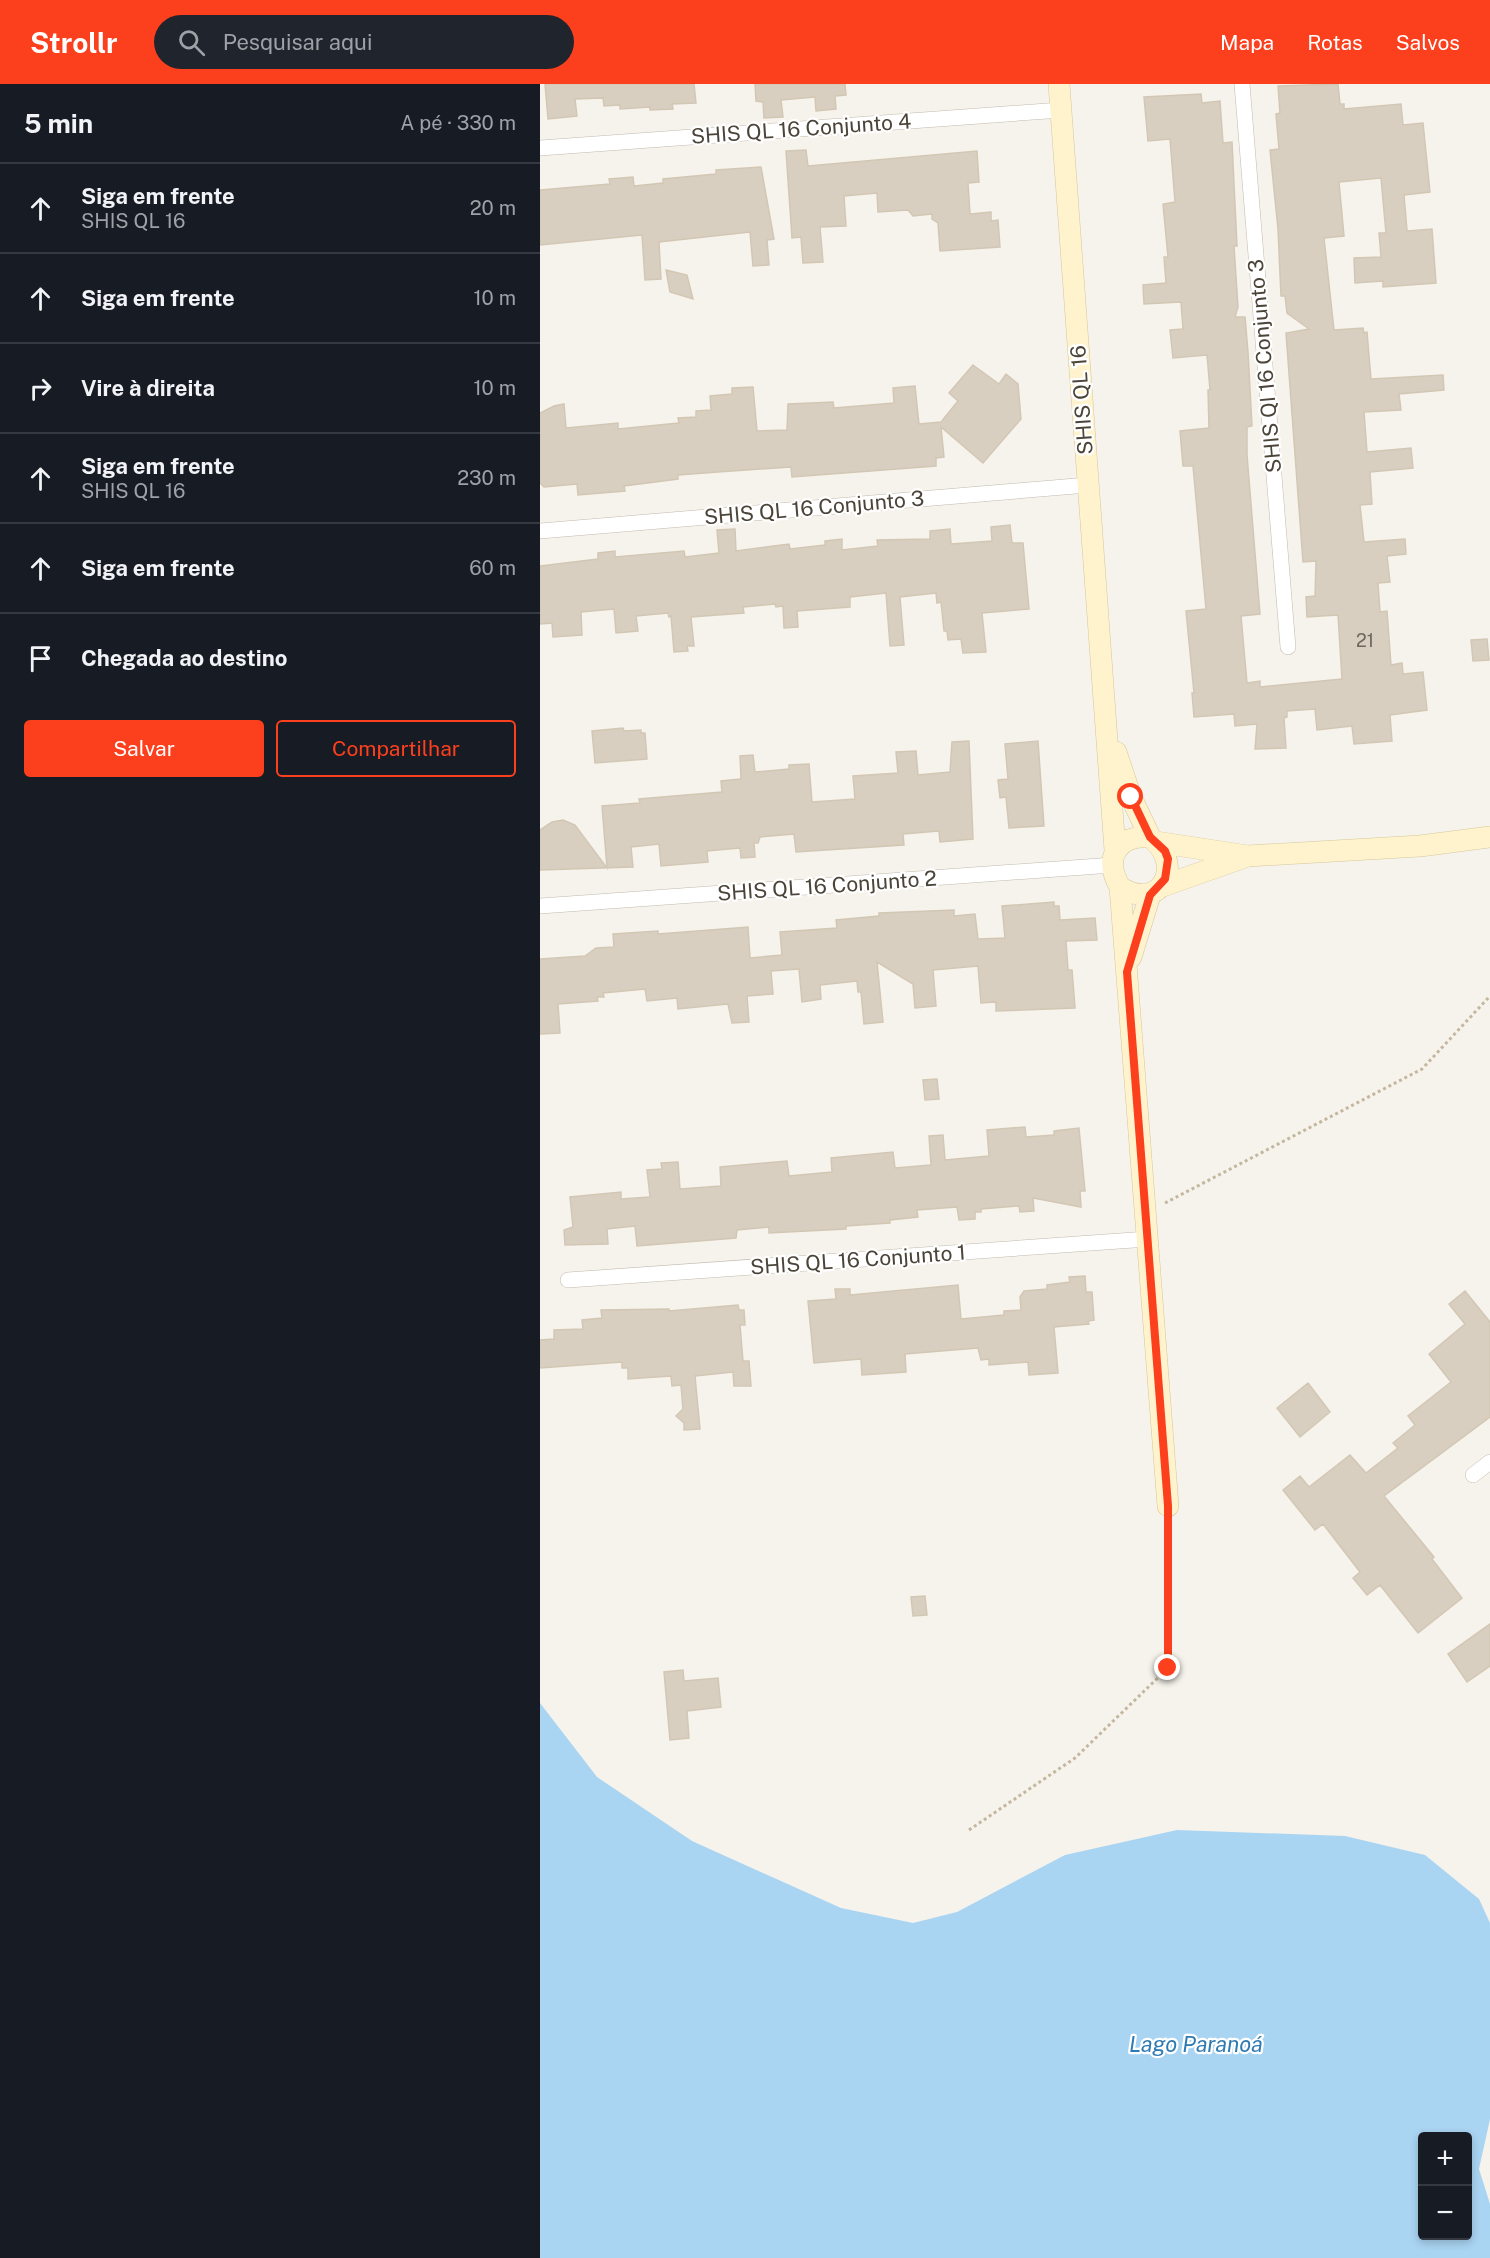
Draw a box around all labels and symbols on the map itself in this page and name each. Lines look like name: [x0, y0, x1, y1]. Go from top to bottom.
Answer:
street label: SHIS QL 16 Conjunto 4: [690, 108, 912, 149]
street label: SHIS QI 16 Conjunto 3: [1243, 258, 1286, 474]
street label: SHIS QL 16: [1065, 344, 1098, 456]
street label: SHIS QL 16 Conjunto 3: [703, 485, 925, 530]
house number: 21: [1356, 630, 1374, 651]
route start: [1117, 783, 1143, 809]
street label: SHIS QL 16 Conjunto 2: [716, 865, 938, 906]
street label: SHIS QL 16 Conjunto 1: [749, 1239, 967, 1280]
route end: [1154, 1654, 1180, 1680]
water label: Lago Paranoá: [1129, 2031, 1263, 2057]

